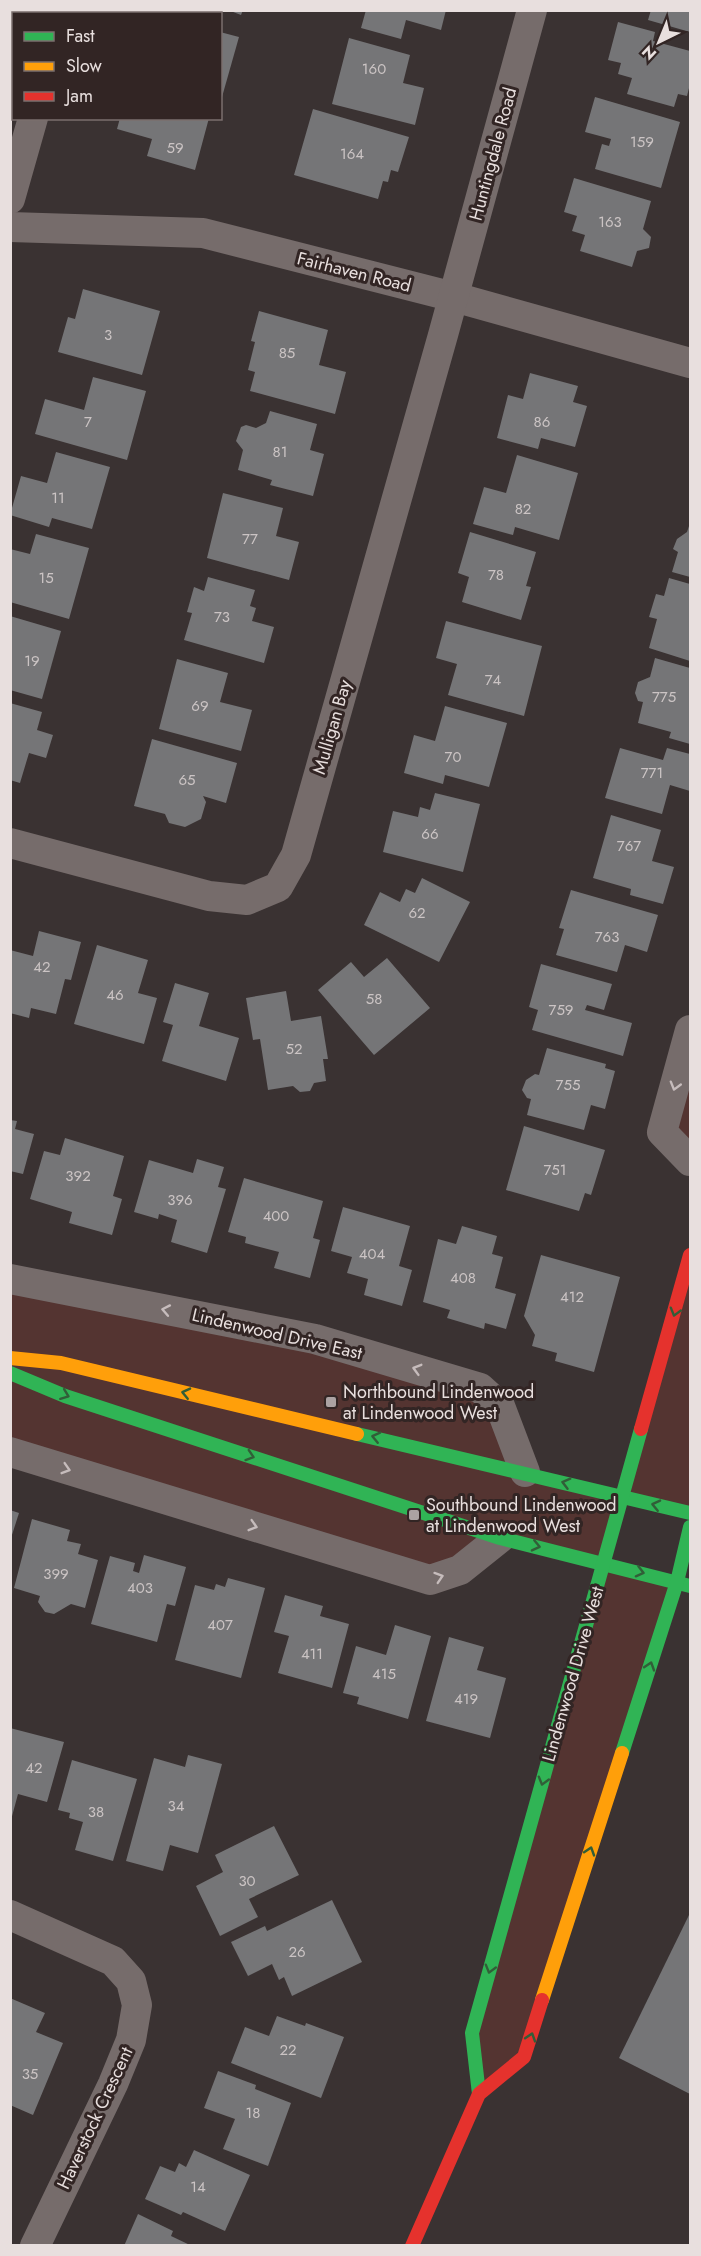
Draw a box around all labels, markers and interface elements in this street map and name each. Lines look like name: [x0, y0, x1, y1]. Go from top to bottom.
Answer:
legend: [12, 12, 222, 120]
north arrow: [629, 12, 689, 72]
text: Fast: [66, 23, 95, 49]
text: N: [637, 40, 662, 65]
text: Slow: [66, 53, 103, 79]
house number: 160: [362, 58, 386, 80]
text: Jam: [64, 83, 93, 109]
street label: Huntingdale Road: [463, 84, 523, 224]
house number: 159: [630, 131, 654, 153]
house number: 59: [166, 137, 184, 159]
house number: 164: [340, 143, 364, 165]
house number: 163: [598, 211, 622, 233]
street label: Fairhaven Road: [294, 245, 414, 299]
house number: 3: [104, 324, 112, 346]
house number: 85: [279, 342, 295, 364]
house number: 7: [84, 411, 92, 433]
house number: 86: [534, 411, 550, 433]
house number: 81: [273, 441, 287, 463]
house number: 11: [51, 487, 65, 509]
house number: 82: [515, 498, 531, 520]
house number: 77: [242, 528, 258, 550]
house number: 78: [488, 564, 504, 586]
house number: 15: [38, 567, 54, 589]
house number: 73: [214, 606, 230, 628]
house number: 19: [24, 650, 40, 672]
house number: 74: [485, 669, 502, 691]
street label: Mulligan Bay: [306, 677, 358, 777]
house number: 775: [652, 686, 676, 708]
house number: 69: [191, 695, 209, 717]
house number: 70: [445, 746, 461, 768]
house number: 771: [641, 762, 663, 784]
house number: 65: [178, 769, 196, 791]
house number: 66: [421, 823, 439, 845]
house number: 767: [617, 835, 641, 857]
house number: 62: [408, 902, 426, 924]
house number: 763: [595, 926, 619, 948]
house number: 42: [33, 956, 51, 978]
house number: 46: [106, 984, 124, 1006]
house number: 58: [366, 988, 382, 1010]
house number: 759: [549, 999, 573, 1021]
house number: 52: [286, 1038, 303, 1060]
house number: 755: [556, 1074, 580, 1096]
one-way arrow: [669, 1081, 682, 1091]
house number: 751: [543, 1159, 567, 1181]
house number: 392: [65, 1165, 91, 1187]
house number: 396: [167, 1189, 193, 1211]
house number: 400: [263, 1205, 289, 1227]
house number: 404: [359, 1243, 385, 1265]
house number: 408: [450, 1267, 476, 1289]
house number: 412: [560, 1286, 584, 1308]
street label: Lindenwood Drive East: [189, 1302, 365, 1366]
one-way arrow: [161, 1304, 171, 1317]
one-way arrow: [670, 1306, 682, 1317]
one-way arrow: [412, 1364, 423, 1376]
place label: Northbound Lindenwood at Lindenwood West: [343, 1379, 534, 1426]
one-way arrow: [182, 1387, 192, 1400]
one-way arrow: [59, 1388, 69, 1401]
marker: Northbound Lindenwood at Lindenwood West: [324, 1395, 338, 1409]
one-way arrow: [372, 1431, 382, 1444]
one-way arrow: [244, 1449, 255, 1462]
one-way arrow: [60, 1462, 71, 1474]
one-way arrow: [561, 1478, 572, 1490]
place label: Southbound Lindenwood at Lindenwood West: [426, 1492, 617, 1539]
one-way arrow: [652, 1500, 662, 1513]
marker: Southbound Lindenwood at Lindenwood West: [407, 1508, 421, 1522]
one-way arrow: [247, 1519, 258, 1531]
one-way arrow: [531, 1539, 541, 1552]
house number: 399: [43, 1563, 69, 1585]
one-way arrow: [635, 1565, 645, 1578]
one-way arrow: [433, 1572, 444, 1584]
house number: 403: [127, 1577, 153, 1599]
street label: Lindenwood Drive West: [536, 1583, 611, 1765]
house number: 407: [207, 1614, 233, 1636]
house number: 411: [301, 1643, 323, 1665]
one-way arrow: [643, 1661, 655, 1672]
house number: 415: [372, 1663, 396, 1685]
house number: 419: [454, 1688, 478, 1710]
house number: 42: [25, 1757, 43, 1779]
one-way arrow: [537, 1776, 550, 1786]
house number: 34: [168, 1795, 185, 1817]
house number: 38: [88, 1801, 104, 1823]
one-way arrow: [583, 1846, 596, 1857]
house number: 30: [238, 1870, 256, 1892]
house number: 26: [288, 1941, 306, 1963]
one-way arrow: [485, 1963, 497, 1974]
one-way arrow: [523, 2032, 536, 2043]
house number: 22: [279, 2039, 297, 2061]
street label: Haverstock Crescent: [51, 2042, 140, 2193]
house number: 35: [22, 2063, 38, 2085]
house number: 18: [246, 2102, 260, 2124]
house number: 14: [190, 2176, 206, 2198]

